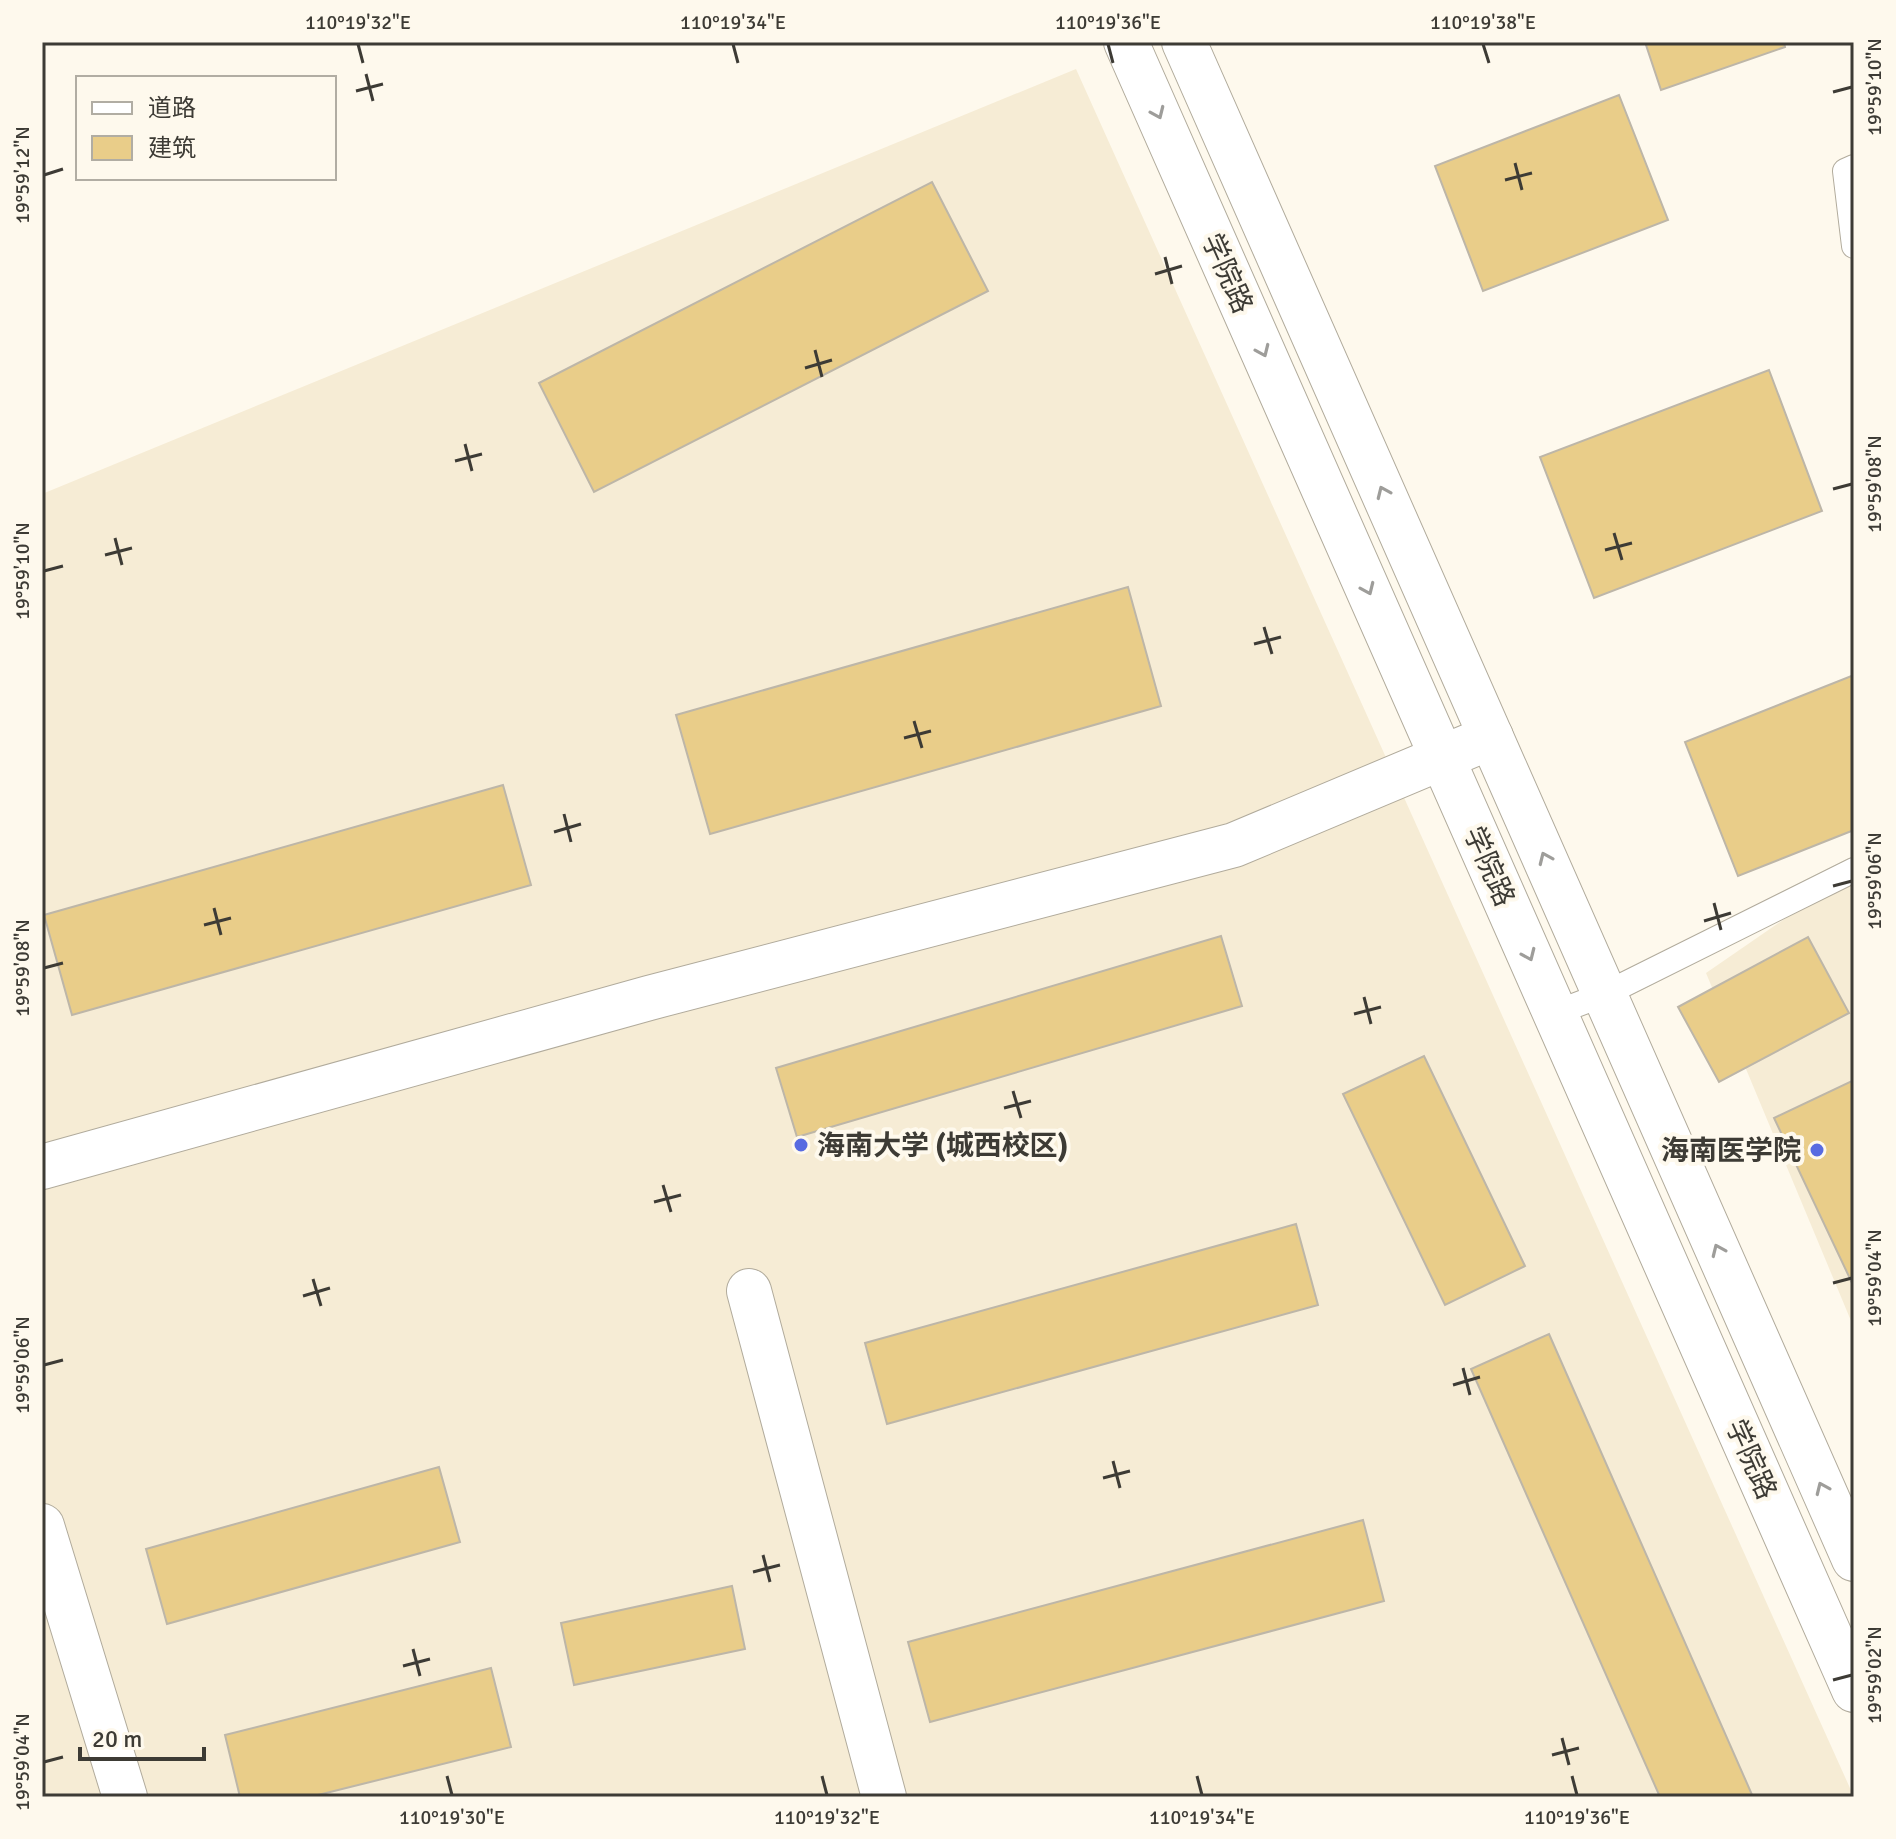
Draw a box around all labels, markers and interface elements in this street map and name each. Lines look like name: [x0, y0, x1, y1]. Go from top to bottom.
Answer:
text: 110°19'32"E: [305, 10, 411, 35]
text: 110°19'34"E: [680, 10, 786, 35]
text: 110°19'36"E: [1055, 10, 1161, 35]
text: 110°19'38"E: [1430, 10, 1536, 35]
text: 19°59'10"N: [1862, 38, 1887, 136]
legend: [76, 76, 336, 180]
text: 道路: [148, 93, 196, 123]
one-way arrow: [1148, 105, 1164, 120]
text: 19°59'12"N: [10, 126, 35, 224]
text: 建筑: [148, 133, 196, 163]
street label: 学院路: [1194, 228, 1260, 319]
one-way arrow: [1253, 343, 1269, 357]
text: 19°59'08"N: [1862, 435, 1887, 533]
one-way arrow: [1377, 486, 1393, 501]
text: 19°59'10"N: [10, 522, 35, 620]
one-way arrow: [1358, 581, 1374, 595]
street label: 学院路: [1456, 821, 1522, 912]
text: 19°59'06"N: [1862, 832, 1887, 930]
one-way arrow: [1538, 852, 1554, 866]
text: 19°59'08"N: [10, 919, 35, 1017]
one-way arrow: [1520, 947, 1536, 961]
place label: 海南大学 (城西校区): [817, 1129, 1068, 1163]
place label: 海南医学院: [1661, 1134, 1801, 1168]
marker: 海南大学 (城西校区): [792, 1136, 810, 1154]
marker: 海南医学院: [1808, 1141, 1826, 1159]
text: 19°59'04"N: [1862, 1229, 1887, 1327]
one-way arrow: [1711, 1244, 1727, 1258]
text: 19°59'06"N: [10, 1316, 35, 1414]
street label: 学院路: [1718, 1414, 1784, 1505]
one-way arrow: [1816, 1482, 1832, 1496]
text: 19°59'02"N: [1862, 1626, 1887, 1724]
scale bar: [80, 1711, 204, 1761]
text: 19°59'04"N: [10, 1713, 35, 1811]
text: 20 m: [92, 1724, 142, 1754]
text: 110°19'30"E: [399, 1805, 505, 1830]
text: 110°19'32"E: [774, 1805, 880, 1830]
text: 110°19'34"E: [1149, 1805, 1255, 1830]
text: 110°19'36"E: [1524, 1805, 1630, 1830]

